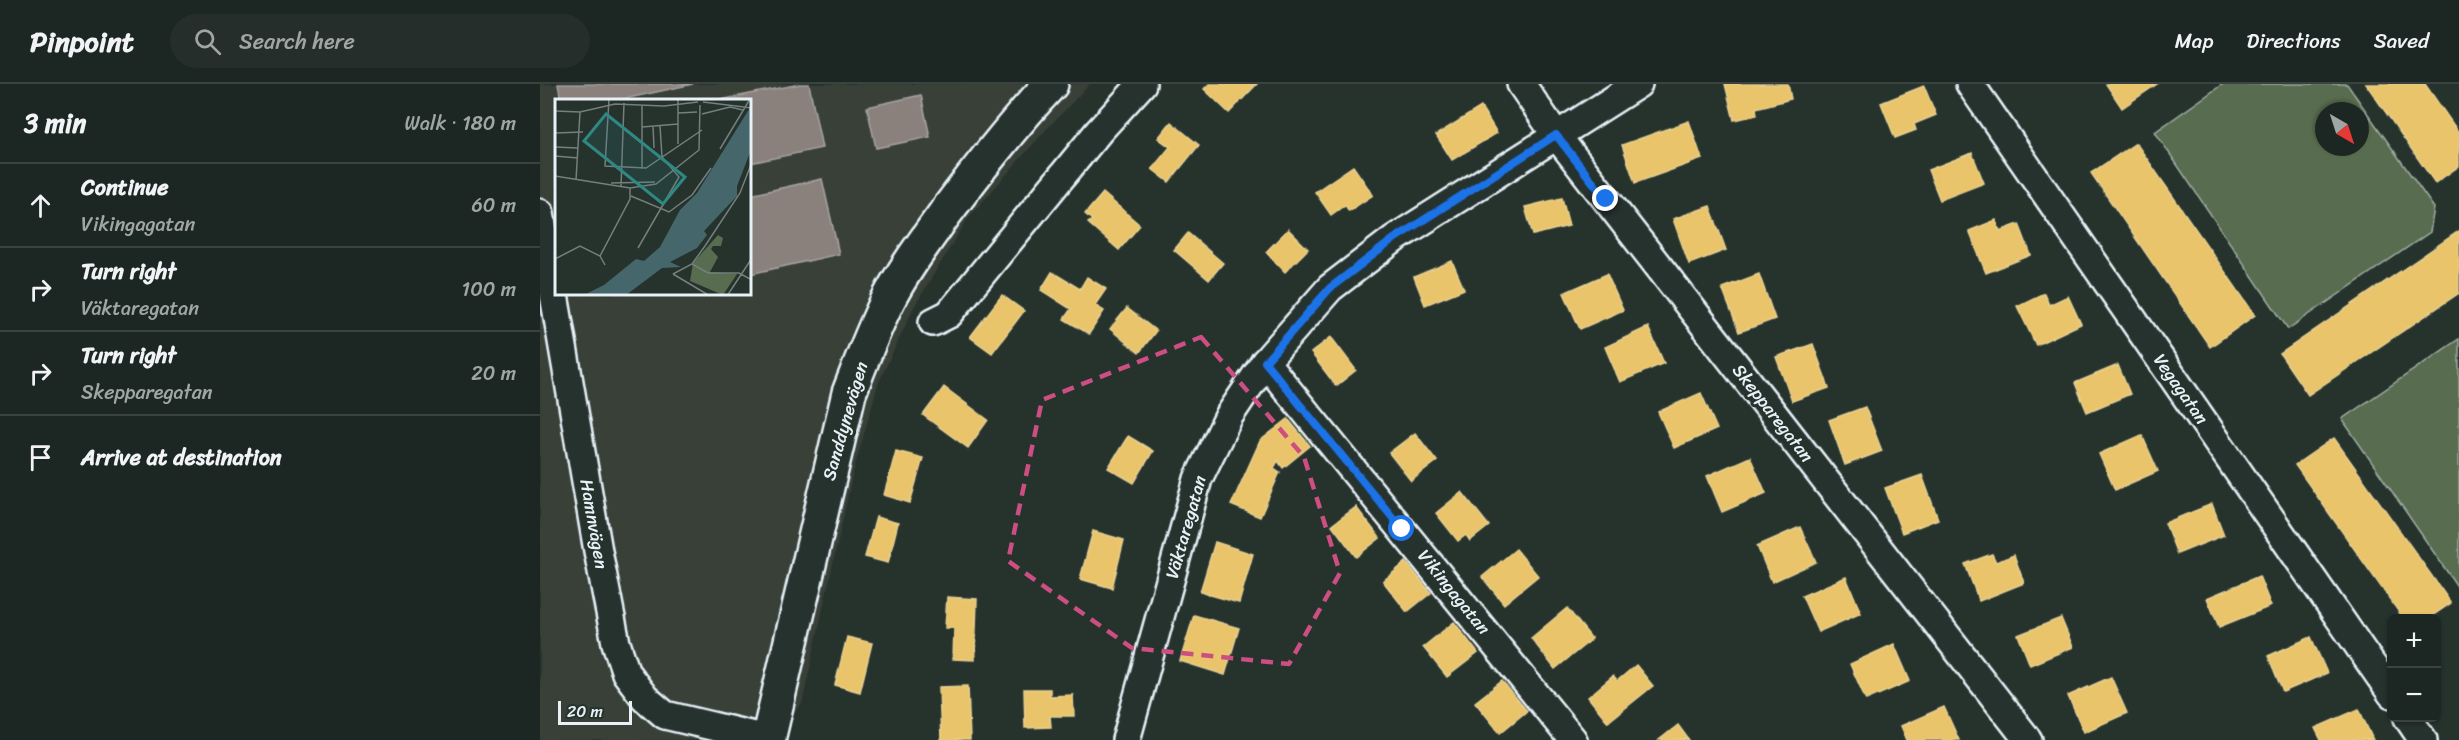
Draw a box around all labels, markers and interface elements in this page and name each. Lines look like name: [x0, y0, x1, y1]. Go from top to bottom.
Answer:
search box: [170, 14, 590, 68]
text: Pinpoint: [30, 17, 134, 66]
text: Search here: [239, 22, 355, 61]
text: Map: [2175, 22, 2213, 60]
text: Directions: [2246, 22, 2341, 60]
text: Saved: [2374, 22, 2429, 60]
icon: search: [191, 25, 224, 58]
inset map: [555, 99, 752, 296]
text: 3 min: [24, 100, 86, 146]
north arrow: [2315, 102, 2369, 156]
text: Walk · 180 m: [405, 106, 516, 141]
text: Continue: [81, 168, 169, 207]
route end: [1592, 185, 1618, 211]
text: 60 m: [471, 188, 516, 223]
icon: ahead: [24, 189, 57, 222]
text: Vikingagatan: [81, 207, 195, 242]
text: Turn right: [81, 252, 176, 291]
text: 100 m: [462, 272, 516, 307]
icon: right: [24, 273, 57, 306]
text: Väktaregatan: [81, 291, 199, 326]
text: Turn right: [81, 336, 176, 375]
street label: Vegagatan: [2145, 347, 2217, 431]
text: 20 m: [471, 356, 516, 391]
icon: right: [24, 357, 57, 390]
street label: Skepparegatan: [1724, 357, 1822, 470]
street label: Sanddynevägen: [813, 358, 877, 484]
text: Skepparegatan: [81, 375, 212, 410]
text: Arrive at destination: [81, 438, 282, 477]
icon: arrive: [24, 441, 57, 474]
street label: Väktaregatan: [1156, 471, 1216, 583]
street label: Hamnvägen: [570, 477, 618, 572]
route start: [1388, 515, 1414, 541]
street label: Vikingagatan: [1409, 542, 1499, 642]
map controls: [2387, 614, 2441, 722]
button: +: [2387, 614, 2441, 668]
button: −: [2387, 668, 2441, 722]
text: 20 m: [567, 697, 603, 726]
scale bar: [558, 698, 632, 726]

